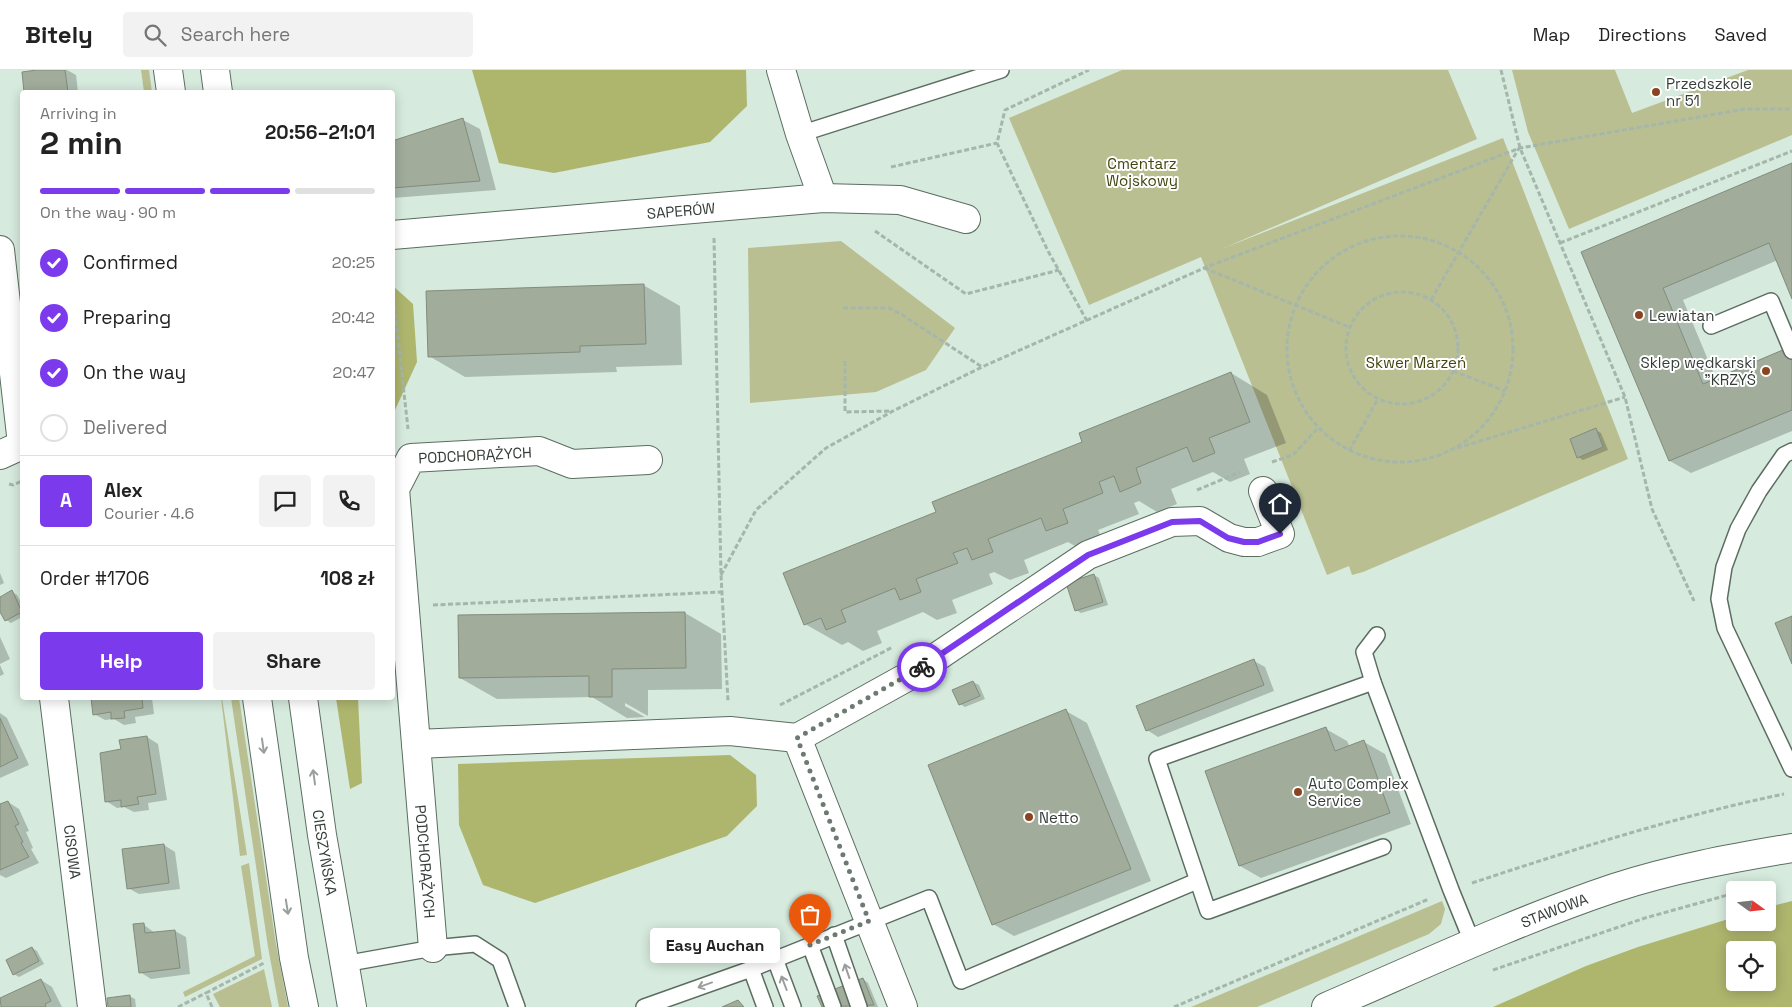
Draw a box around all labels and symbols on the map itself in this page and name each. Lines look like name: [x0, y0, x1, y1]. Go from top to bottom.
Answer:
place label: Przedszkole nr 51: [1666, 74, 1752, 110]
marker: Przedszkole nr 51: [1650, 86, 1662, 98]
park label: Cmentarz Wojskowy: [1106, 154, 1178, 190]
street label: SAPERÓW: [646, 198, 716, 223]
place label: Lewiatan: [1649, 306, 1714, 325]
marker: Lewiatan: [1633, 309, 1645, 321]
park label: Skwer Marzeń: [1366, 353, 1466, 372]
place label: Sklep wędkarski "KRZYŚ: [1641, 353, 1756, 389]
marker: Sklep wędkarski "KRZYŚ: [1760, 365, 1772, 377]
street label: PODCHORĄŻYCH: [418, 443, 532, 467]
pin: [1259, 483, 1301, 534]
courier: [897, 642, 947, 692]
one-way arrow: [259, 737, 269, 753]
one-way arrow: [309, 769, 319, 785]
place label: Auto Complex Service: [1308, 774, 1409, 810]
marker: Auto Complex Service: [1292, 786, 1304, 798]
street label: PODCHORĄŻYCH: [412, 804, 440, 919]
street label: CIESZYŃSKA: [309, 808, 342, 897]
place label: Netto: [1039, 808, 1079, 827]
marker: Netto: [1023, 811, 1035, 823]
street label: CISOWA: [60, 824, 86, 881]
north arrow: [1726, 881, 1776, 931]
street label: STAWOWA: [1518, 888, 1591, 931]
pin: [789, 894, 831, 945]
one-way arrow: [282, 898, 292, 914]
callout: Easy Auchan: [650, 928, 780, 962]
one-way arrow: [842, 964, 851, 979]
one-way arrow: [779, 976, 788, 991]
one-way arrow: [698, 981, 713, 990]

